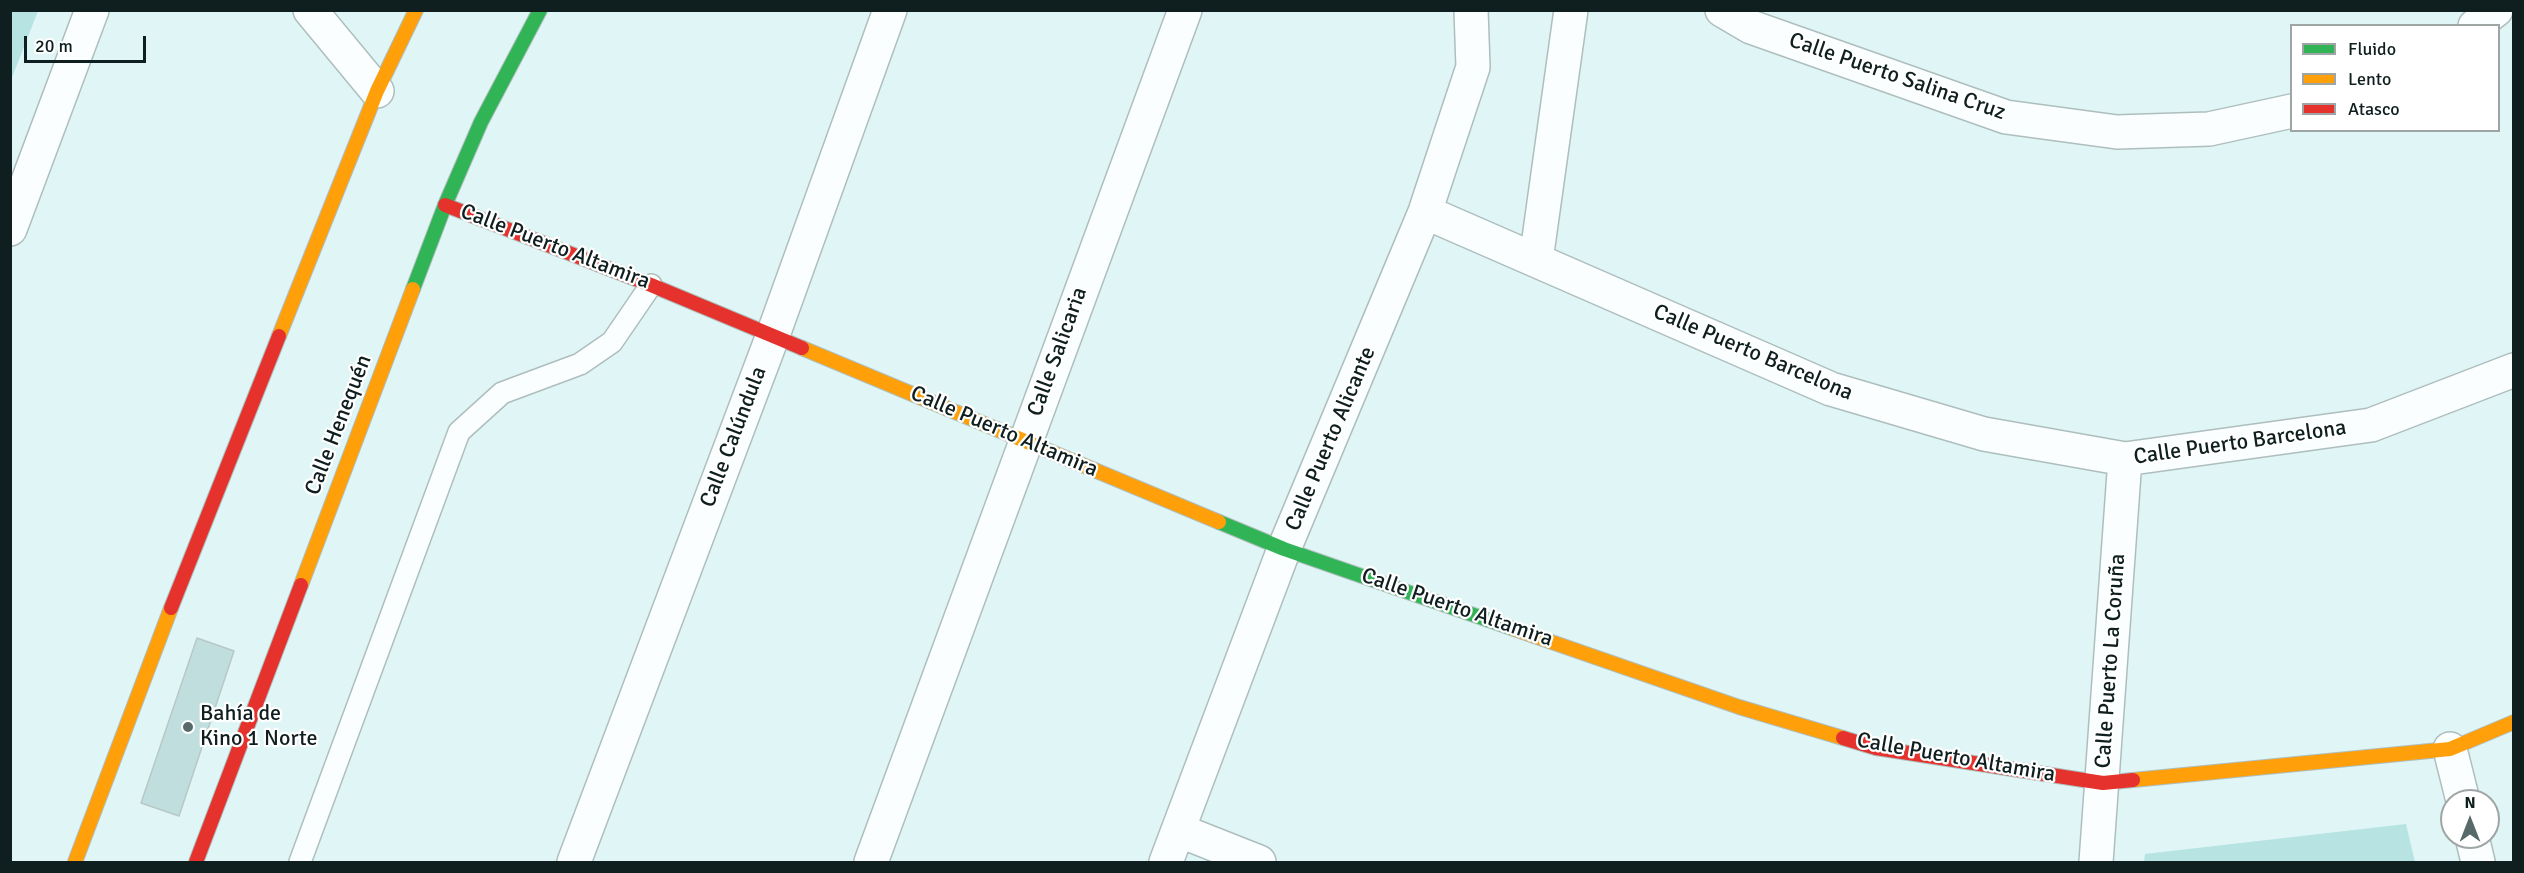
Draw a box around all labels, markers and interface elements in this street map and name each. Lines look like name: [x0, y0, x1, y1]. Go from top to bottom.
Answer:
scale bar: [27, 24, 148, 62]
legend: [2290, 24, 2500, 132]
street label: Calle Puerto Salina Cruz: [1785, 28, 2009, 126]
text: 20 m: [35, 35, 73, 57]
text: Fluido: [2348, 38, 2396, 60]
text: Lento: [2348, 68, 2391, 90]
text: Atasco: [2348, 98, 2400, 120]
street label: Calle Puerto Altamira: [457, 199, 653, 295]
street label: Calle Salicaria: [1022, 284, 1094, 420]
street label: Calle Puerto Barcelona: [1649, 299, 1857, 407]
street label: Calle Puerto Alicante: [1280, 343, 1382, 535]
street label: Calle Henequén: [300, 351, 378, 499]
street label: Calle Calúndula: [695, 363, 773, 511]
street label: Calle Puerto Altamira: [906, 381, 1102, 483]
street label: Calle Puerto Barcelona: [2132, 415, 2348, 471]
street label: Calle Puerto La Coruña: [2090, 553, 2132, 769]
street label: Calle Puerto Altamira: [1358, 563, 1556, 653]
place label: Bahía de Kino 1 Norte: [200, 701, 318, 752]
marker: Bahía de Kino 1 Norte: [181, 720, 195, 734]
street label: Calle Puerto Altamira: [1855, 728, 2057, 788]
north arrow: [2440, 789, 2500, 849]
text: N: [2464, 793, 2476, 813]

